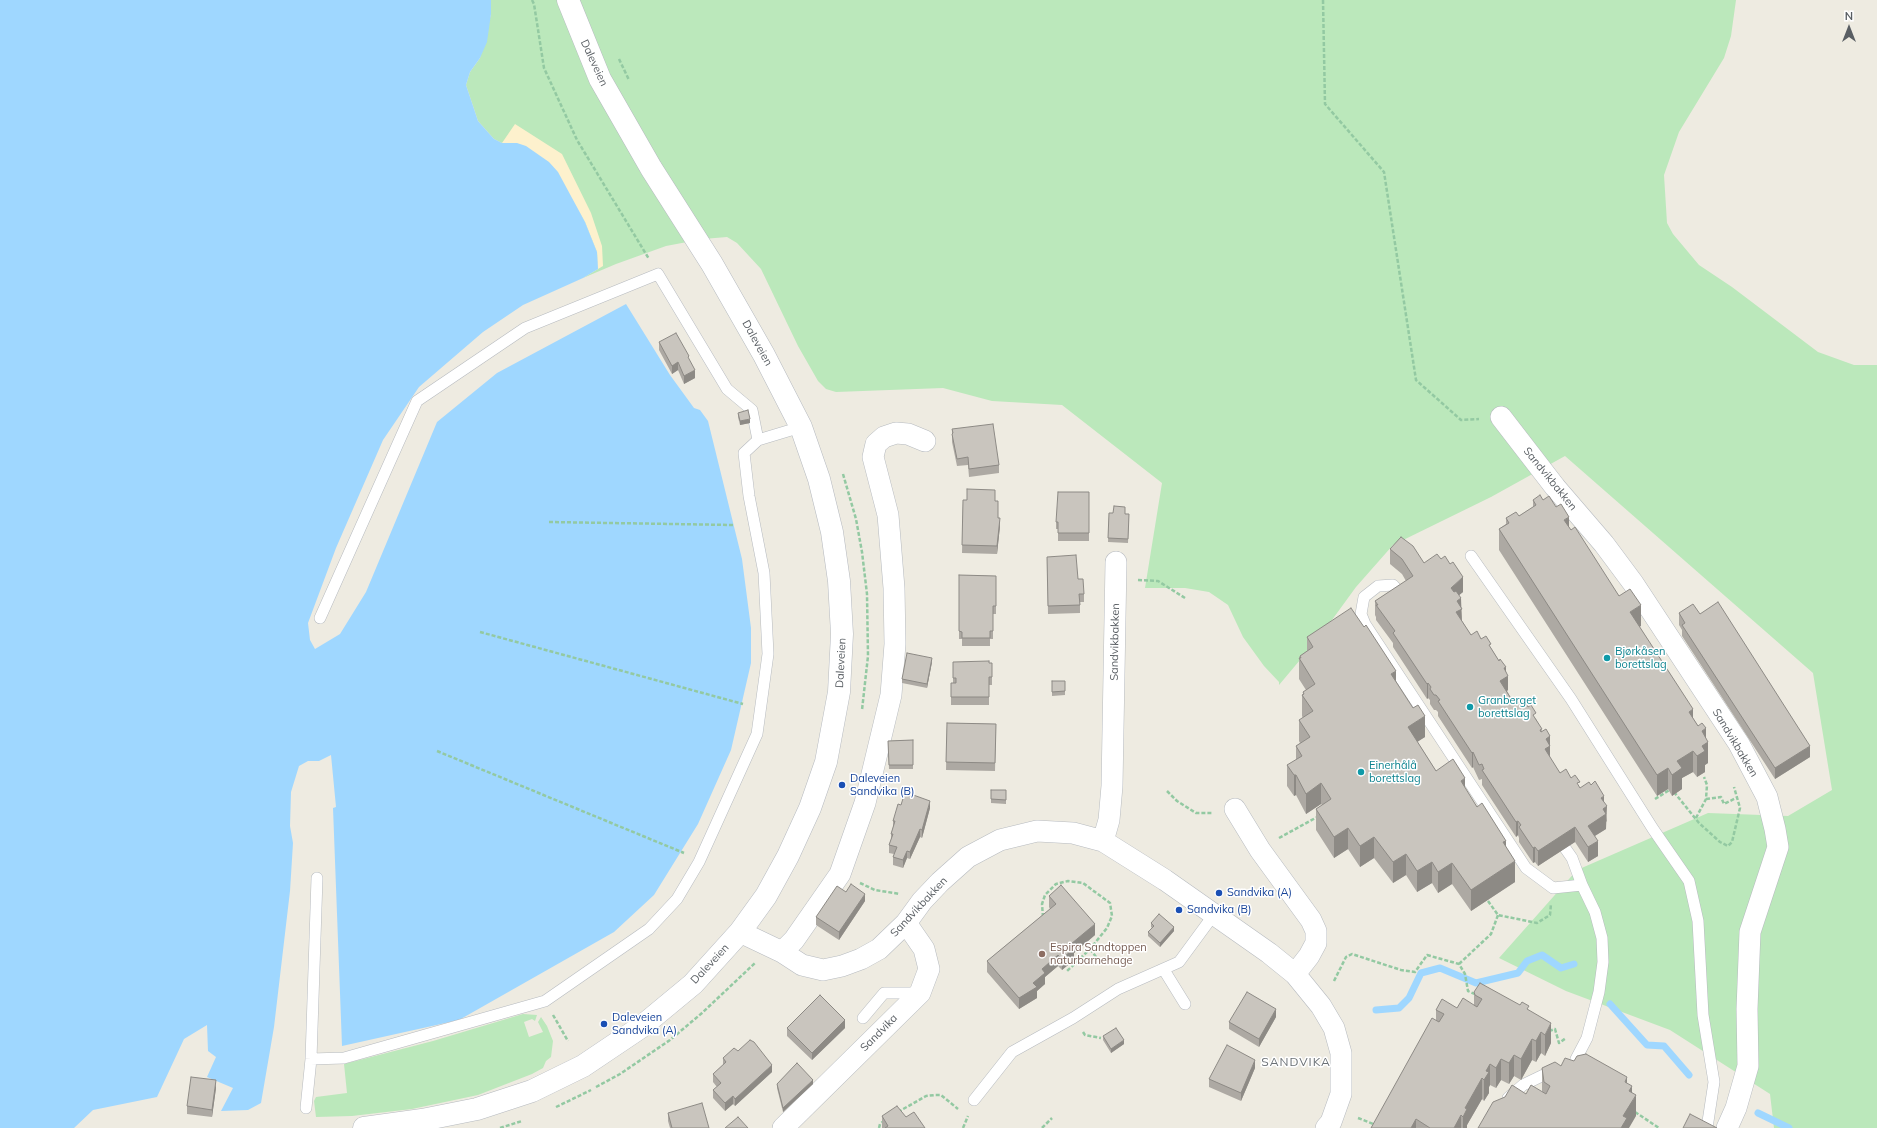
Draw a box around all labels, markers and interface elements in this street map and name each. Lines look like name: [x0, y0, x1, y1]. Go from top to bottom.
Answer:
north arrow: [1829, 8, 1869, 48]
text: N: [1845, 9, 1853, 23]
street label: Daleveien: [577, 37, 611, 89]
street label: Daleveien: [739, 318, 775, 368]
street label: Sandvikbakken: [1521, 445, 1579, 513]
street label: Sandvikbakken: [1108, 603, 1122, 681]
street label: Daleveien: [833, 638, 849, 688]
place label: Bjørkåsen borettslag: [1615, 645, 1667, 671]
marker: Bjørkåsen borettslag: [1602, 653, 1612, 663]
place label: Granberget borettslag: [1478, 694, 1536, 720]
marker: Granberget borettslag: [1465, 702, 1475, 712]
street label: Sandvikbakken: [1709, 706, 1761, 780]
place label: Einerhålå borettslag: [1369, 759, 1421, 785]
marker: Einerhålå borettslag: [1356, 767, 1366, 777]
place label: Daleveien Sandvika (B): [850, 772, 915, 798]
marker: Daleveien Sandvika (B): [837, 780, 847, 790]
street label: Sandvikbakken: [888, 874, 950, 940]
place label: Sandvika (A): [1227, 886, 1292, 900]
marker: Sandvika (A): [1214, 888, 1224, 898]
place label: Sandvika (B): [1187, 903, 1252, 917]
marker: Sandvika (B): [1174, 905, 1184, 915]
street label: Daleveien: [688, 941, 732, 987]
place label: Espira Sandtoppen naturbarnehage: [1050, 941, 1147, 967]
marker: Espira Sandtoppen naturbarnehage: [1037, 949, 1047, 959]
place label: Daleveien Sandvika (A): [612, 1011, 677, 1037]
street label: Sandvika: [858, 1012, 900, 1054]
marker: Daleveien Sandvika (A): [599, 1019, 609, 1029]
district label: SANDVIKA: [1261, 1055, 1331, 1069]

